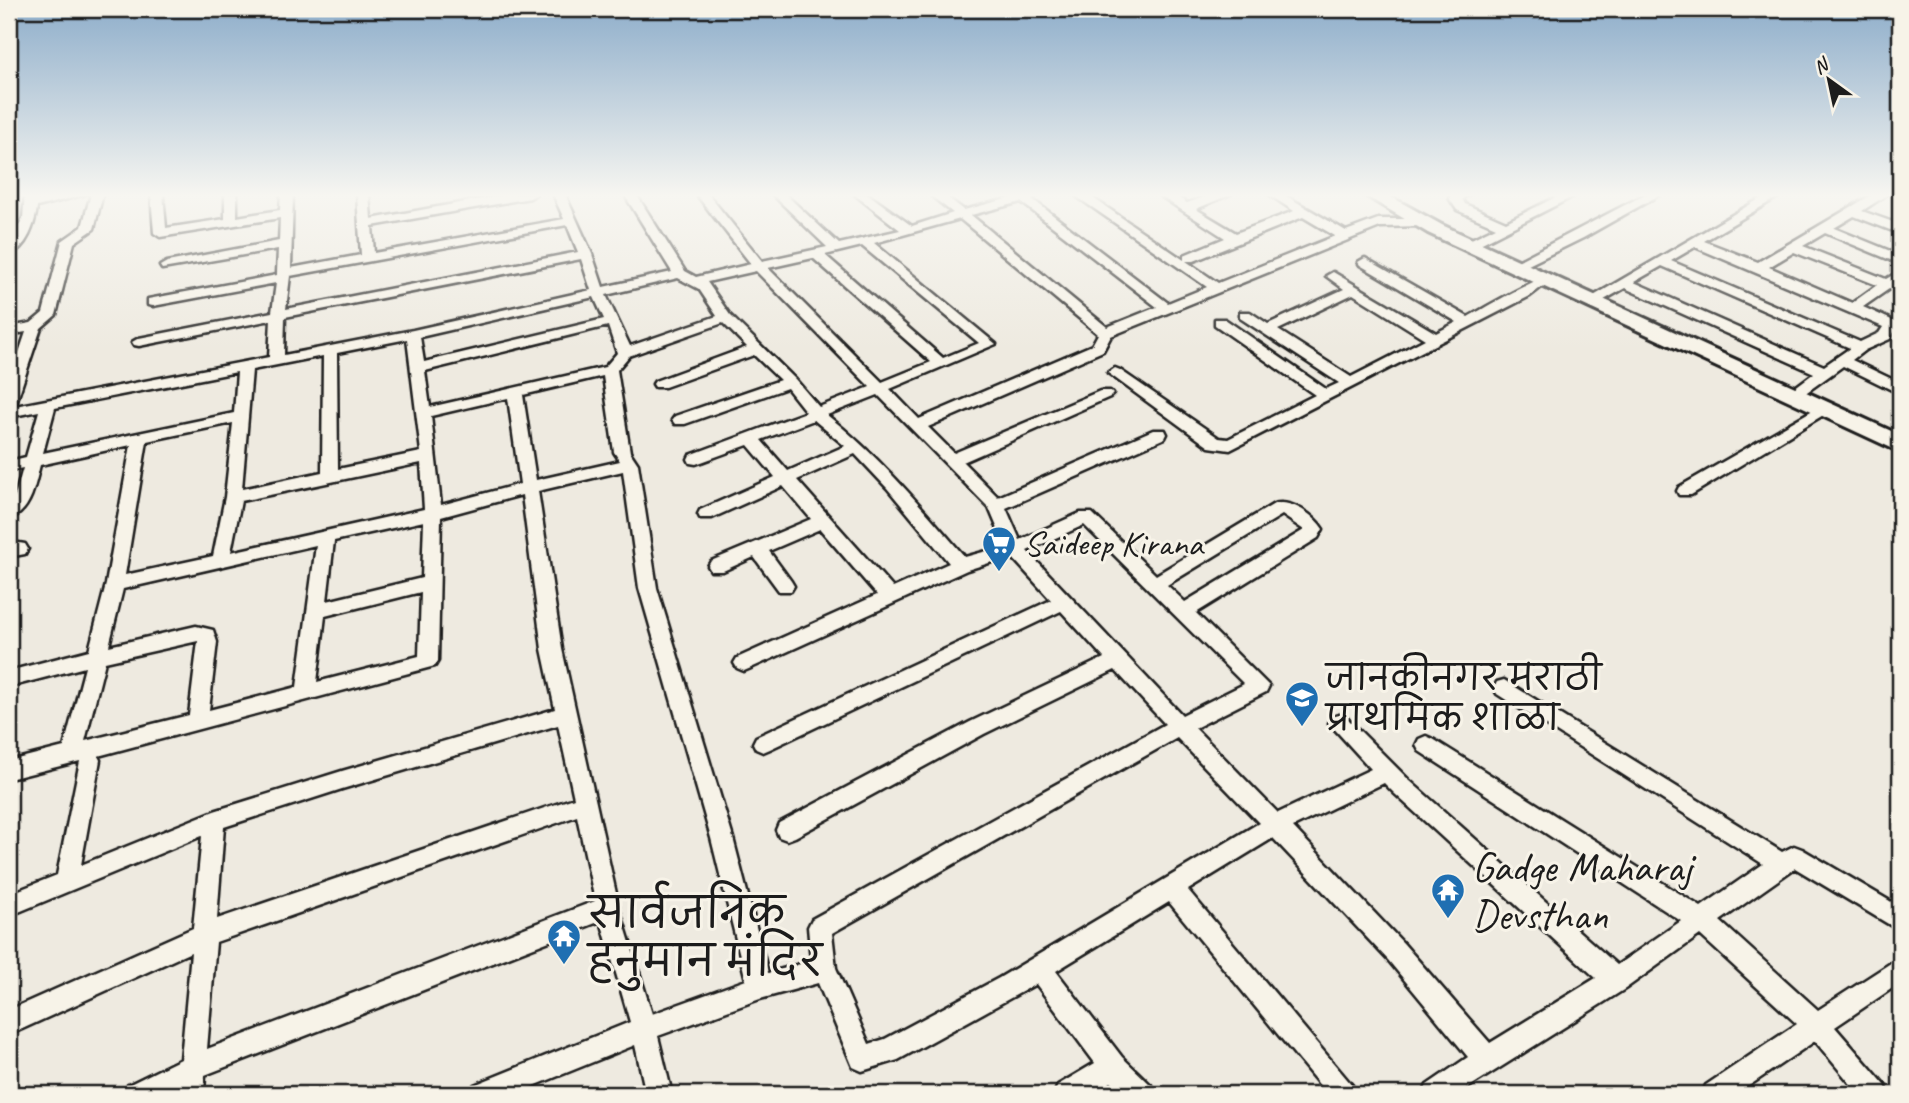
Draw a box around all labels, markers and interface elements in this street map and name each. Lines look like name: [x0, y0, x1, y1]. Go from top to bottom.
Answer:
north arrow: [1794, 46, 1864, 116]
text: N: [1809, 52, 1834, 80]
place label: Saideep Kirana: [1024, 521, 1205, 566]
supermarket icon: Saideep Kirana: [980, 524, 1018, 573]
place label: जानकीनगर मराठी प्राथमिक शाळा: [1324, 652, 1604, 741]
school or university icon: जानकीनगर मराठी प्राथमिक शाळा: [1283, 679, 1321, 728]
place label: Gadge Maharaj Devsthan: [1472, 841, 1697, 942]
temple icon: Gadge Maharaj Devsthan: [1429, 871, 1467, 920]
place label: सार्वजनिक हनुमान मंदिर: [586, 880, 824, 991]
temple icon: सार्वजनिक हनुमान मंदिर: [545, 917, 583, 966]

